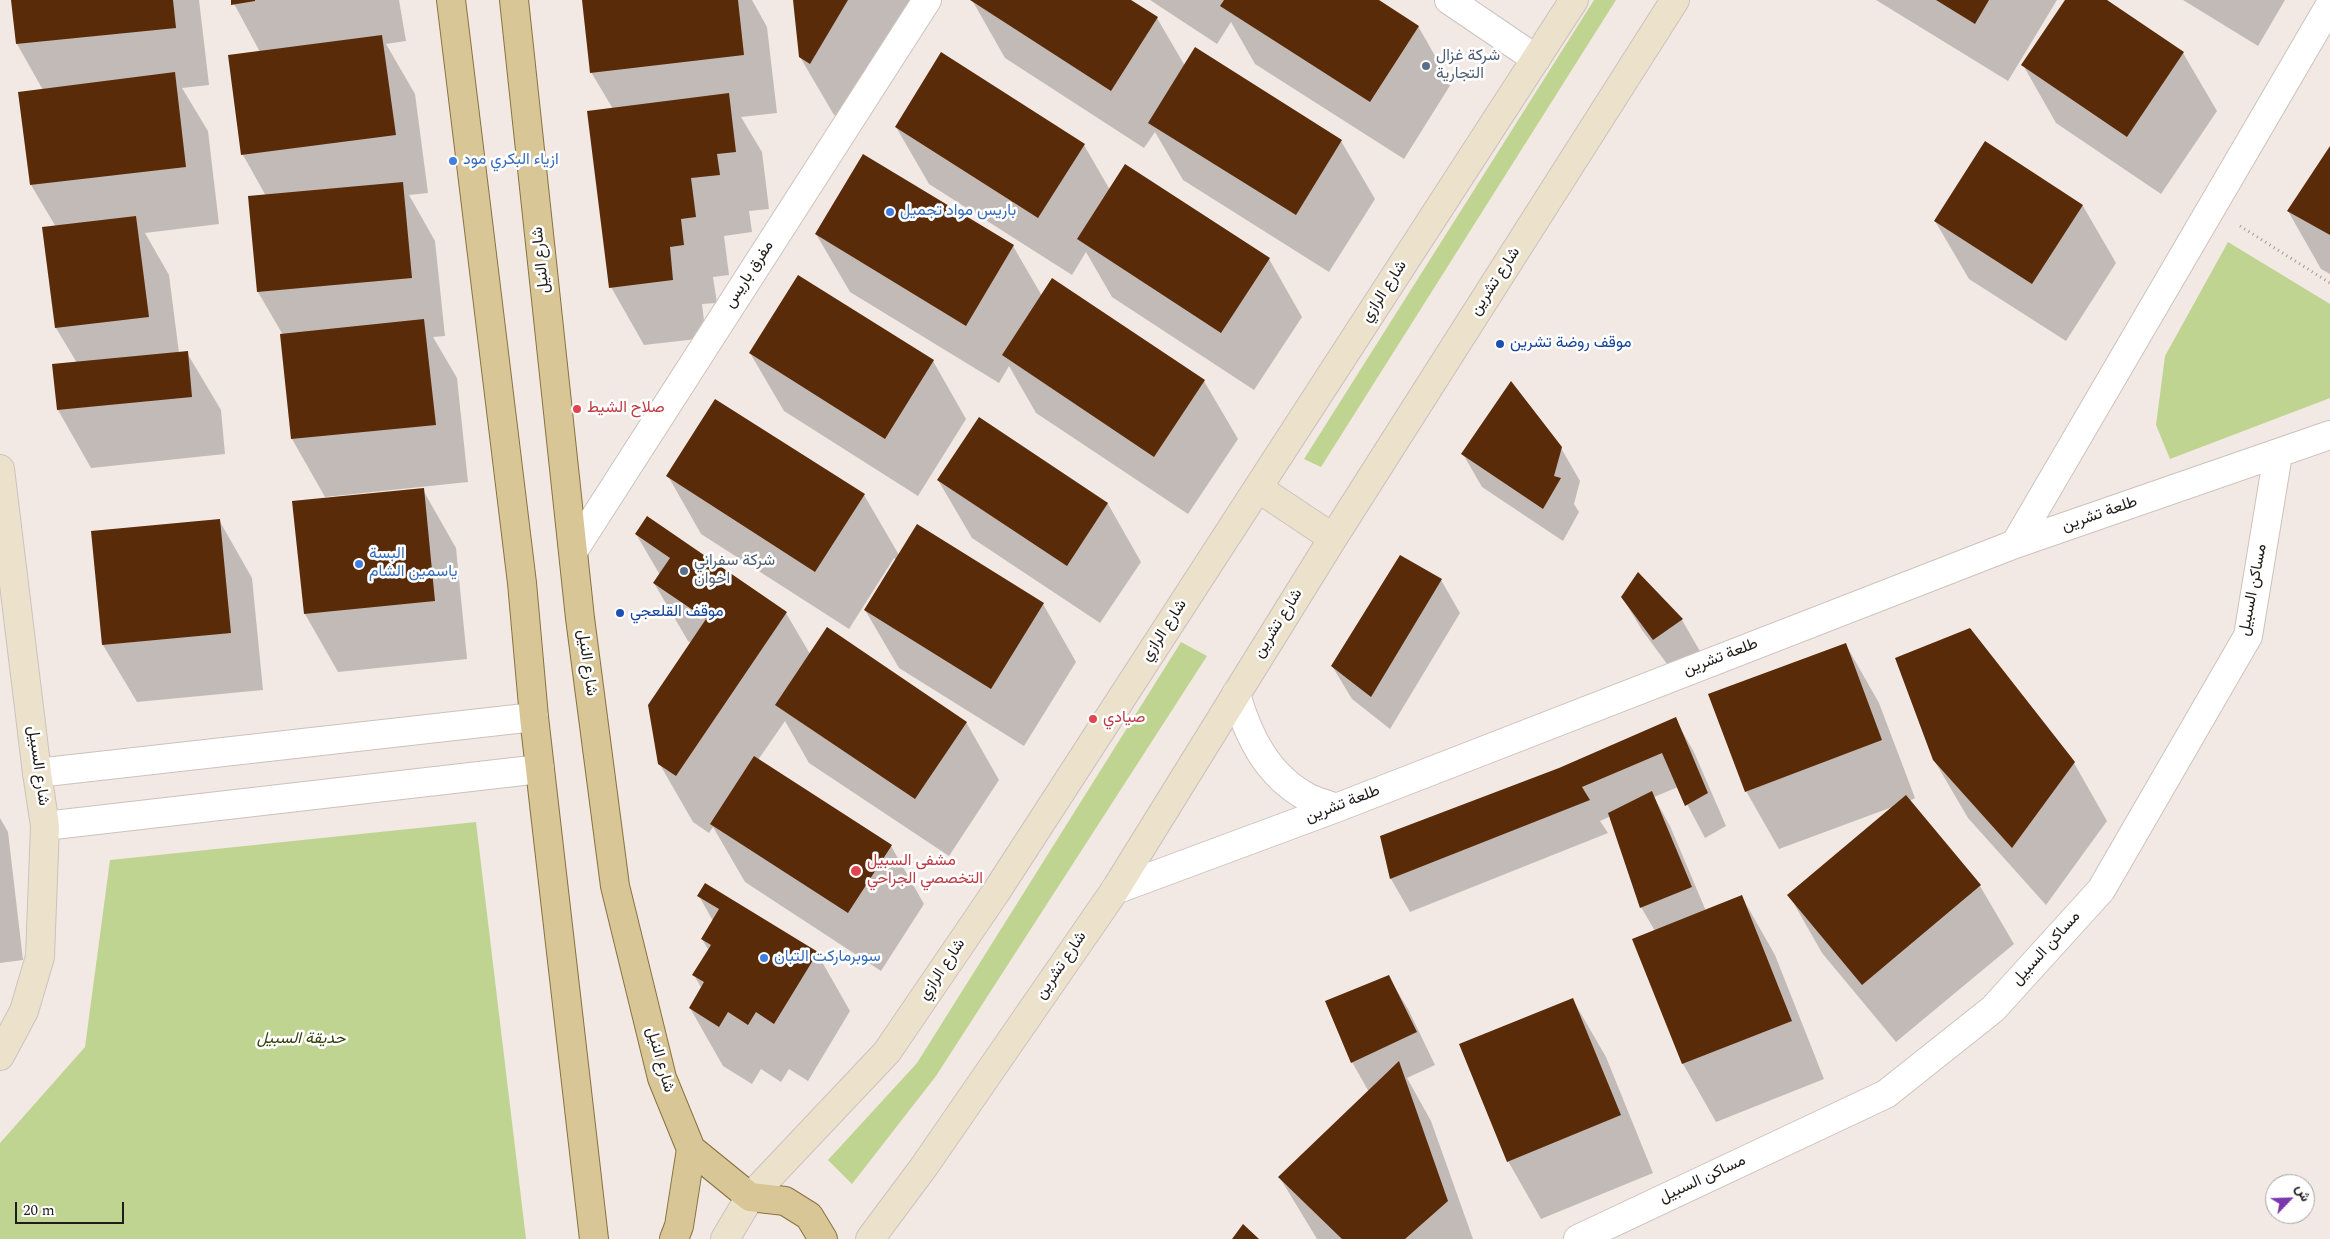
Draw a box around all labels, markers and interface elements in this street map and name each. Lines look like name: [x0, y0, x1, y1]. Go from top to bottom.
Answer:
place label: شركة غزال التجارية: [1436, 47, 1500, 85]
marker: شركة غزال التجارية: [1420, 60, 1432, 72]
place label: ازياء البكري مود: [463, 151, 559, 171]
marker: ازياء البكري مود: [447, 155, 459, 167]
place label: باريس مواد تجميل: [900, 202, 1016, 222]
marker: باريس مواد تجميل: [884, 206, 896, 218]
street label: شارع النيل: [529, 226, 555, 294]
street label: مفرق باريس: [721, 238, 779, 312]
street label: شارع تشرين: [1467, 244, 1525, 320]
street label: شارع الرازي: [1358, 257, 1412, 327]
place label: موقف روضة تشرين: [1510, 334, 1632, 354]
marker: موقف روضة تشرين: [1494, 338, 1506, 350]
place label: صلاح الشيط: [587, 399, 665, 419]
marker: صلاح الشيط: [571, 403, 583, 415]
street label: طلعة تشرين: [2060, 493, 2140, 537]
street label: مساكن السبيل: [2236, 542, 2272, 638]
place label: البسة ياسمين الشام: [369, 545, 457, 583]
place label: شركة سفراني اخوان: [694, 552, 775, 590]
marker: البسة ياسمين الشام: [353, 558, 365, 570]
marker: شركة سفراني اخوان: [678, 565, 690, 577]
street label: شارع تشرين: [1250, 586, 1308, 662]
street label: شارع الرازي: [1138, 596, 1192, 666]
place label: موقف القلعجي: [630, 603, 724, 623]
marker: موقف القلعجي: [614, 607, 626, 619]
street label: شارع النيل: [572, 629, 600, 697]
street label: طلعة تشرين: [1681, 635, 1761, 681]
place label: صيادي: [1103, 709, 1145, 729]
marker: صيادي: [1087, 713, 1099, 725]
street label: شارع السبيل: [22, 725, 52, 807]
street label: طلعة تشرين: [1303, 782, 1383, 828]
place label: مشفى السبيل التخصصي الجراحي: [867, 852, 983, 890]
marker: مشفى السبيل التخصصي الجراحي: [849, 864, 863, 878]
street label: مساكن السبيل: [2009, 908, 2085, 990]
street label: شارع تشرين: [1032, 928, 1092, 1004]
street label: شارع الرازي: [915, 936, 971, 1004]
place label: سوبرماركت التبان: [774, 948, 881, 968]
marker: سوبرماركت التبان: [758, 952, 770, 964]
street label: شارع النيل: [641, 1025, 677, 1095]
park label: حديقة السبيل: [257, 1030, 345, 1050]
street label: مساكن السبيل: [1657, 1152, 1749, 1208]
north arrow: [2265, 1174, 2315, 1224]
text: ش: [2290, 1181, 2316, 1205]
scale bar: [18, 1192, 126, 1224]
text: 20 m: [23, 1199, 55, 1222]

